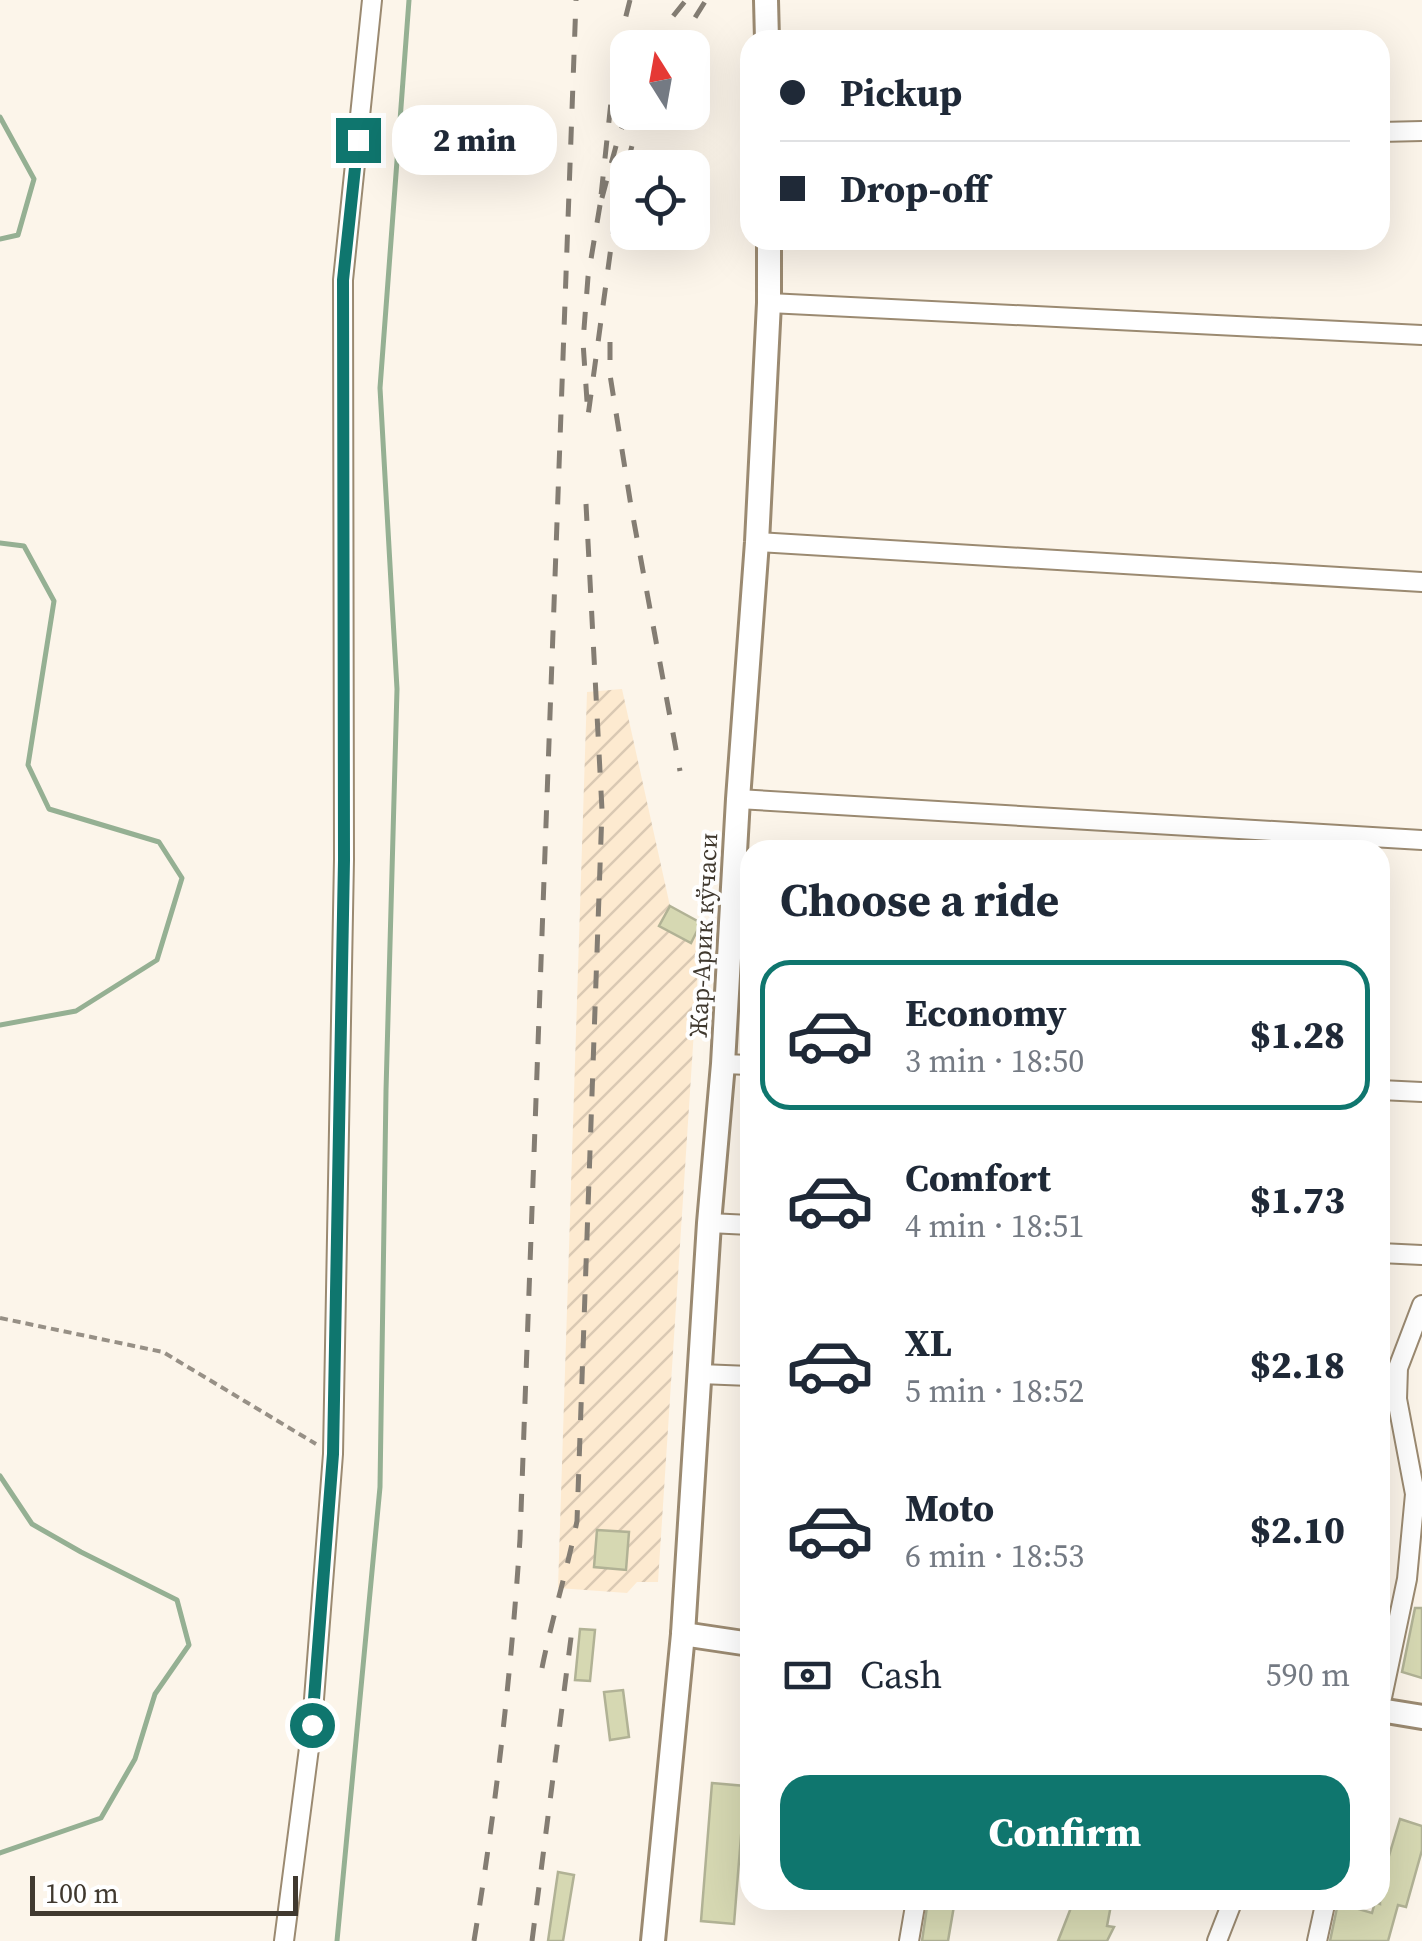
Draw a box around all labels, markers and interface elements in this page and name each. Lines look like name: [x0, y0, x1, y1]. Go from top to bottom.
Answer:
north arrow: [610, 30, 710, 130]
map controls: [610, 30, 710, 250]
text: Pickup: [840, 67, 962, 119]
callout: 2 min: [393, 105, 558, 175]
route end: [336, 118, 381, 163]
text: 2 min: [433, 118, 516, 162]
button: locate: [610, 150, 710, 250]
text: Drop-off: [840, 163, 989, 215]
street label: Жар-Арик кўчаси: [681, 832, 725, 1038]
text: Choose a ride: [780, 869, 1059, 931]
text: Economy: [905, 987, 1067, 1039]
icon: car: [785, 990, 875, 1080]
text: $1.28: [1250, 1009, 1345, 1061]
text: 3 min · 18:50: [905, 1039, 1084, 1083]
text: Comfort: [905, 1152, 1051, 1204]
icon: car: [785, 1155, 875, 1245]
text: $1.73: [1250, 1174, 1345, 1226]
text: 4 min · 18:51: [905, 1204, 1084, 1248]
text: XL: [905, 1317, 952, 1369]
icon: car: [785, 1320, 875, 1410]
text: $2.18: [1250, 1339, 1345, 1391]
text: 5 min · 18:52: [905, 1369, 1084, 1413]
text: Moto: [905, 1482, 994, 1534]
icon: car: [785, 1485, 875, 1575]
text: $2.10: [1250, 1504, 1345, 1556]
text: 6 min · 18:53: [905, 1534, 1084, 1578]
icon: cash: [780, 1648, 835, 1703]
text: Cash: [860, 1649, 942, 1701]
text: 590 m: [1266, 1653, 1350, 1697]
route start: [290, 1703, 335, 1748]
button: Confirm: [780, 1775, 1350, 1890]
scale bar: [30, 1871, 298, 1916]
text: 100 m: [45, 1874, 119, 1912]

